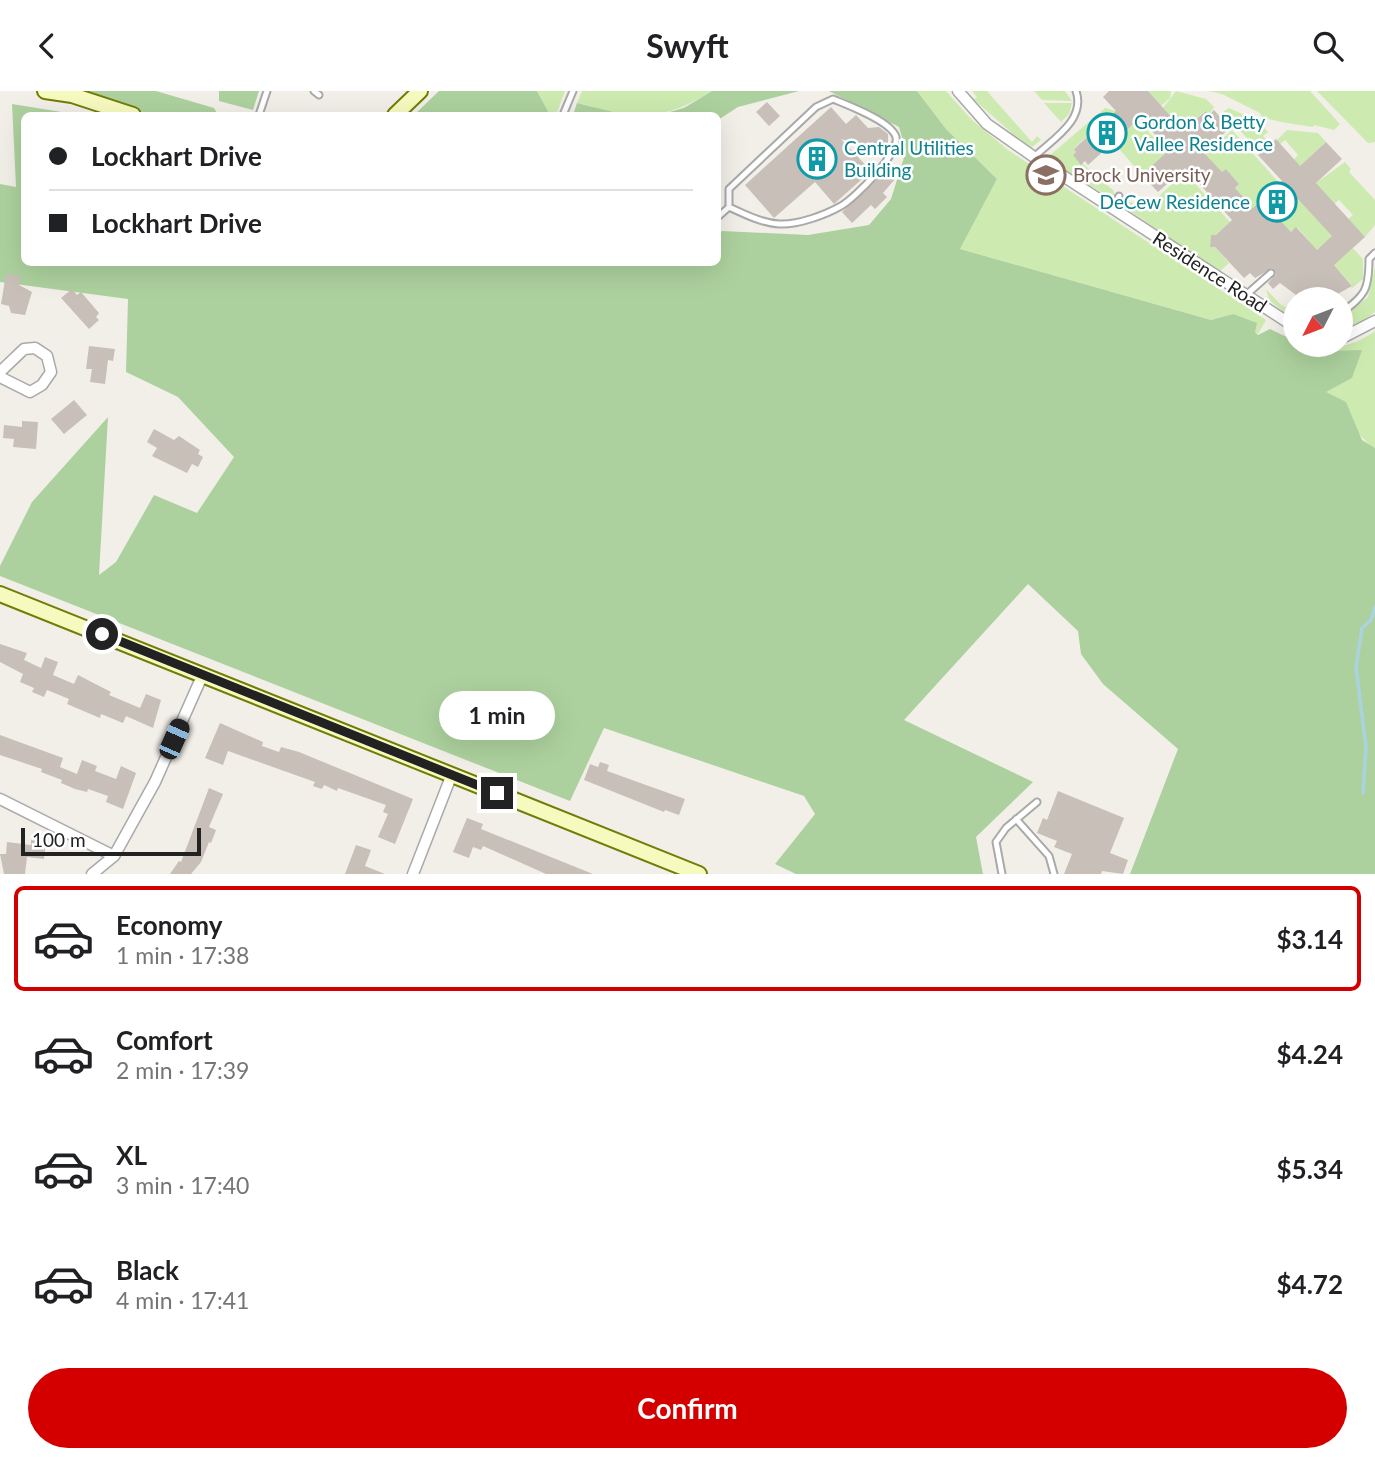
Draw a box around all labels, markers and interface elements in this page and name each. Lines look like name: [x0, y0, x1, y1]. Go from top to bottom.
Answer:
text: Swyft: [646, 26, 729, 65]
icon: back: [28, 27, 66, 65]
icon: search: [1309, 27, 1347, 65]
place label: Gordon & Betty Vallee Residence: [1134, 110, 1273, 155]
building icon: Gordon & Betty Vallee Residence: [1086, 112, 1128, 154]
place label: Central Utilities Building: [844, 136, 974, 181]
building icon: Central Utilities Building: [796, 138, 838, 180]
text: Lockhart Drive: [91, 140, 262, 172]
school or university icon: Brock University: [1025, 154, 1067, 196]
place label: Brock University: [1073, 163, 1211, 186]
building icon: DeCew Residence: [1256, 181, 1298, 223]
place label: DeCew Residence: [1100, 190, 1250, 213]
text: Lockhart Drive: [91, 207, 262, 239]
street label: Residence Road: [1149, 226, 1272, 317]
north arrow: [1283, 287, 1353, 357]
map controls: [1283, 287, 1353, 357]
route start: [86, 618, 118, 650]
callout: 1 min: [439, 691, 555, 741]
text: 1 min: [468, 701, 526, 729]
car: [156, 716, 193, 762]
route end: [481, 777, 513, 809]
scale bar: [21, 825, 201, 857]
text: 100 m: [32, 828, 86, 851]
icon: car: [32, 907, 95, 970]
text: Economy: [116, 909, 222, 941]
text: $3.14: [1277, 923, 1343, 955]
text: 1 min · 17:38: [116, 941, 249, 969]
icon: car: [32, 1022, 95, 1085]
text: Comfort: [116, 1024, 213, 1056]
text: $4.24: [1277, 1038, 1343, 1070]
text: 2 min · 17:39: [116, 1056, 249, 1084]
icon: car: [32, 1137, 95, 1200]
text: XL: [116, 1139, 147, 1171]
text: $5.34: [1277, 1153, 1343, 1185]
text: 3 min · 17:40: [116, 1171, 249, 1199]
icon: car: [32, 1252, 95, 1315]
text: Black: [116, 1254, 179, 1286]
text: $4.72: [1277, 1268, 1343, 1300]
text: 4 min · 17:41: [116, 1286, 249, 1314]
button: Confirm: [28, 1368, 1347, 1448]

